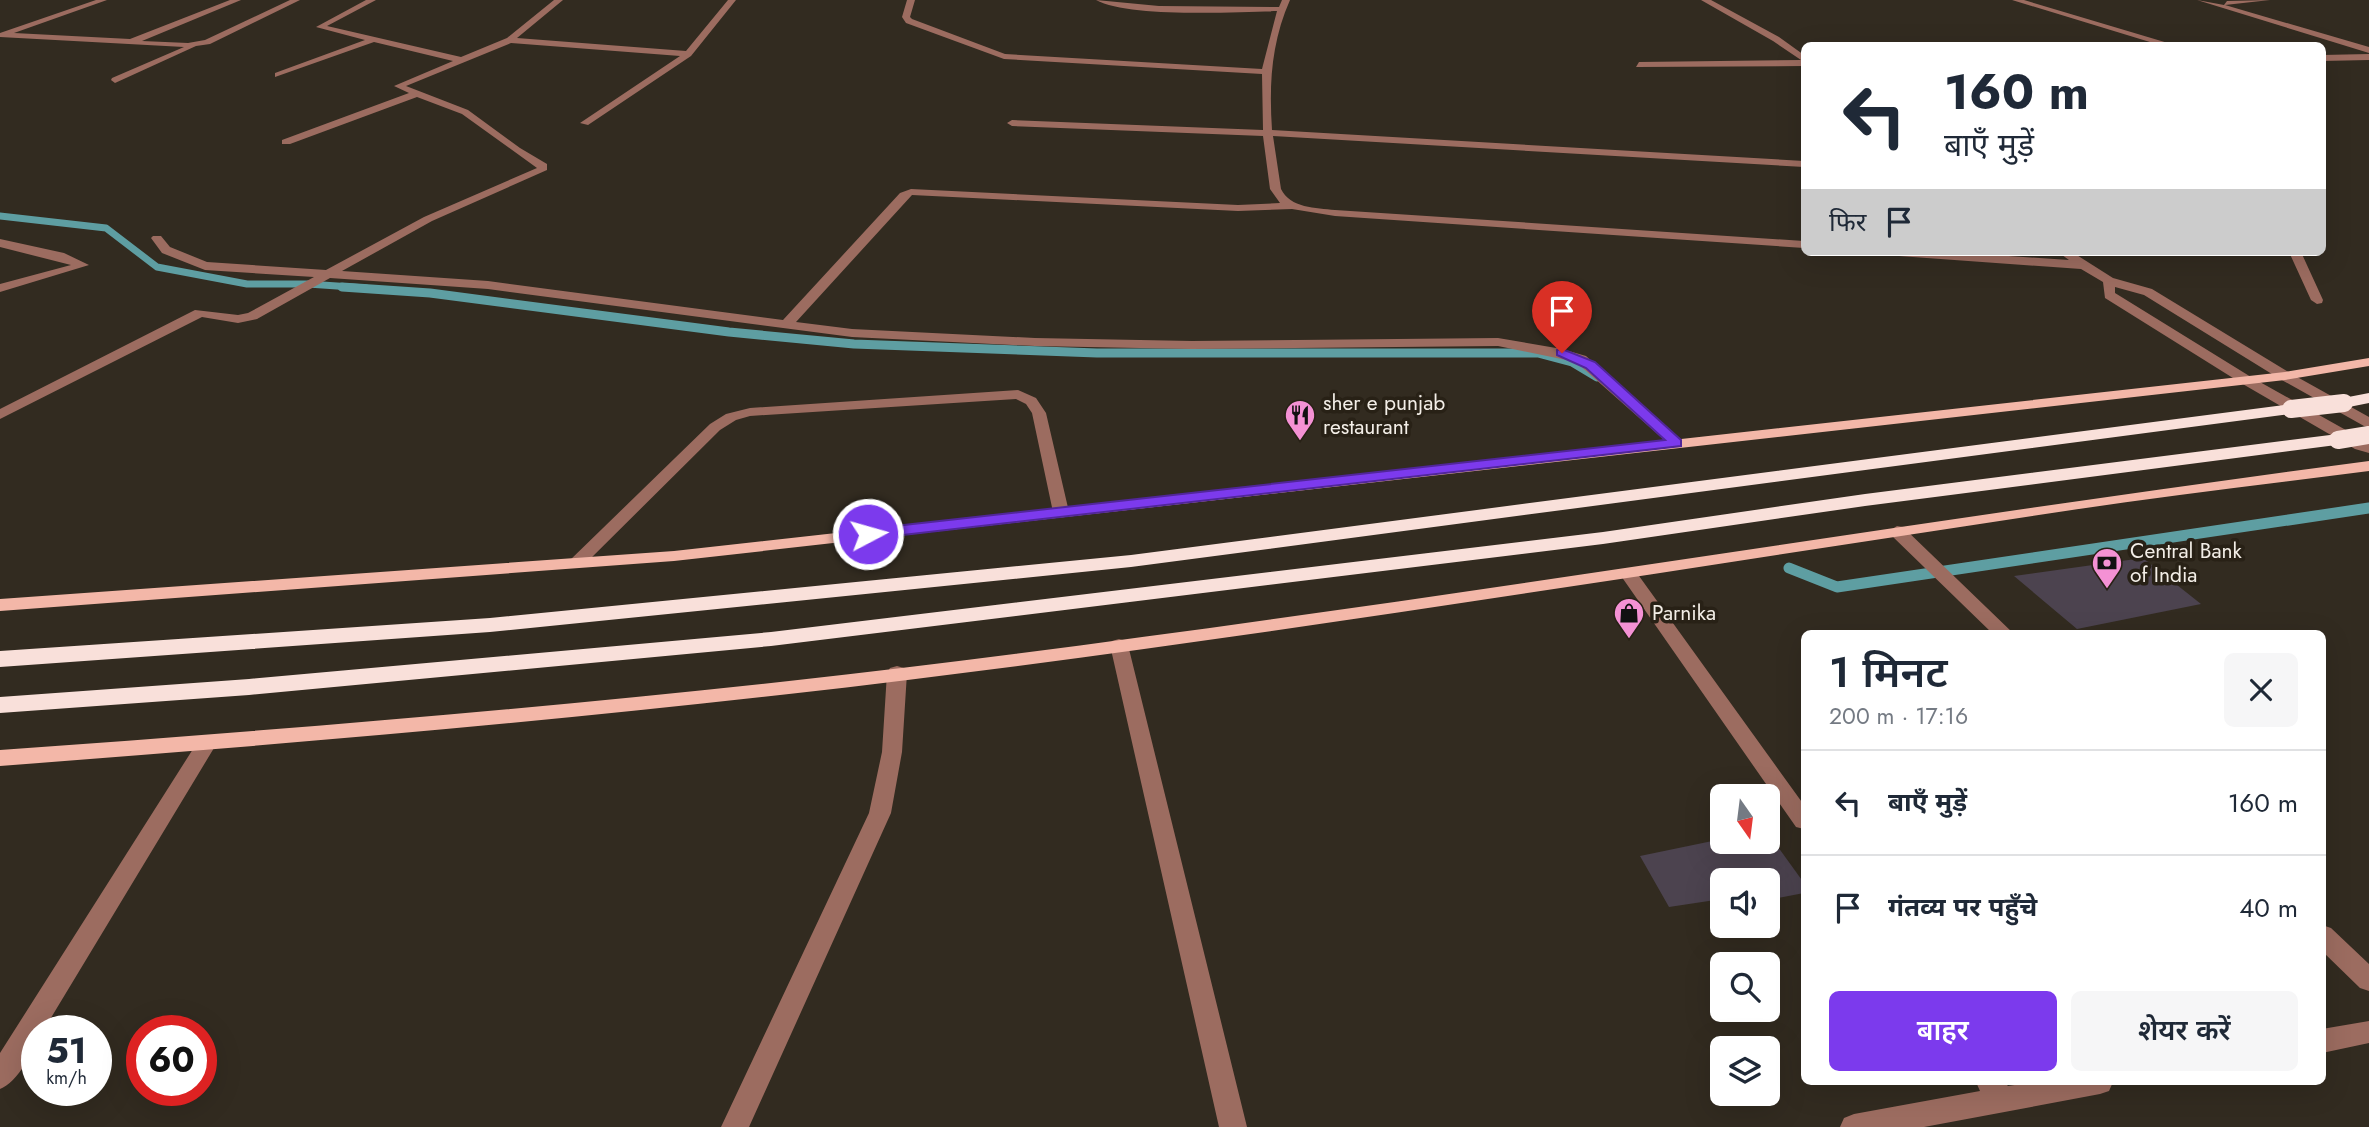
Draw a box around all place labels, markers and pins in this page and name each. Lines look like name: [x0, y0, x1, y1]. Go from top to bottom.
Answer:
pin: [1532, 281, 1592, 353]
place label: sher e punjab restaurant: [1323, 388, 1445, 442]
restaurant icon: sher e punjab restaurant: [1283, 398, 1317, 442]
place label: Central Bank of India: [2130, 536, 2243, 590]
bank icon: Central Bank of India: [2090, 546, 2124, 590]
shop icon: Parnika: [1612, 596, 1646, 640]
place label: Parnika: [1652, 598, 1716, 628]

